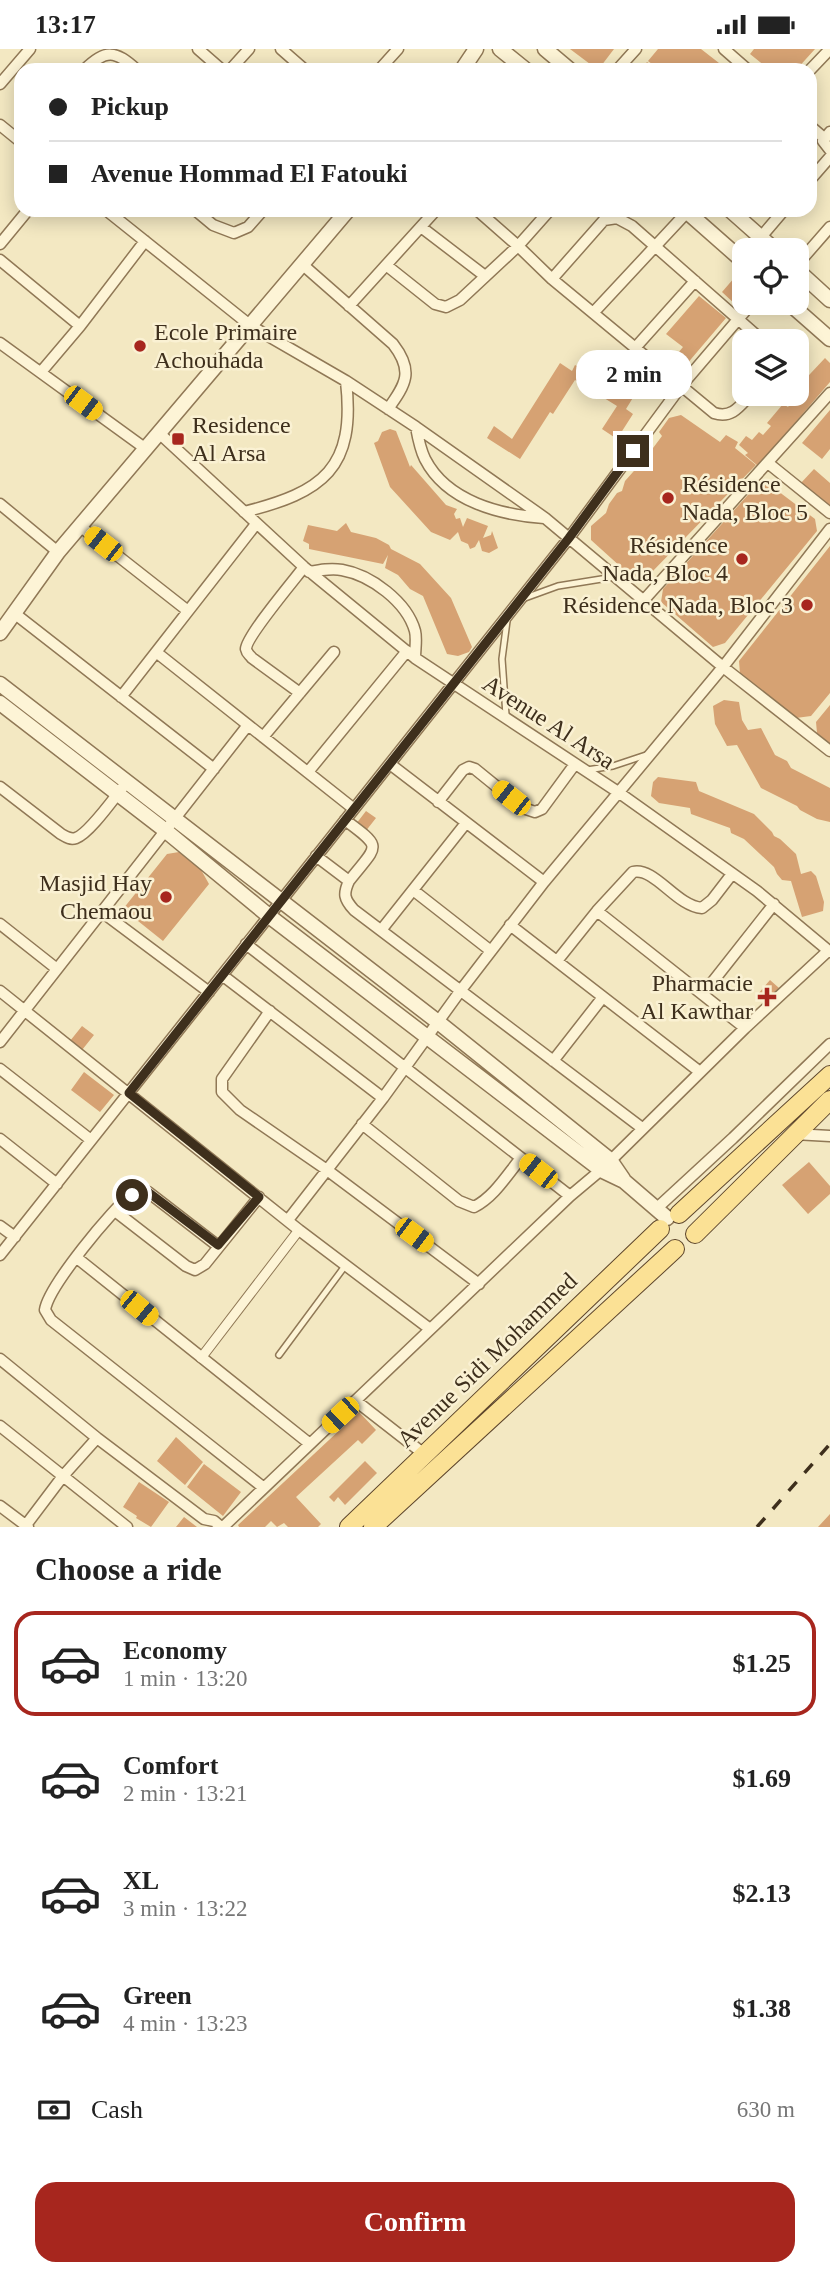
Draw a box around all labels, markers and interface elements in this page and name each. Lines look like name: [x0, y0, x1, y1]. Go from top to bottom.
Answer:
text: 13:17: [35, 10, 96, 39]
text: Pickup: [91, 92, 169, 121]
text: Avenue Hommad El Fatouki: [91, 159, 408, 188]
map controls: [732, 238, 809, 406]
button: locate: [732, 238, 809, 315]
place label: Ecole Primaire Achouhada: [154, 319, 297, 373]
button: layers: [732, 329, 809, 406]
marker: Ecole Primaire Achouhada: [132, 338, 148, 354]
callout: 2 min: [575, 349, 691, 399]
text: 2 min: [606, 362, 662, 387]
car: [60, 382, 107, 424]
place label: Residence Al Arsa: [192, 412, 291, 466]
marker: Residence Al Arsa: [170, 431, 186, 447]
route end: [617, 435, 649, 467]
place label: Résidence Nada, Bloc 5: [682, 471, 808, 525]
marker: Résidence Nada, Bloc 5: [660, 490, 676, 506]
car: [80, 523, 127, 565]
place label: Résidence Nada, Bloc 4: [602, 532, 728, 586]
marker: Résidence Nada, Bloc 4: [734, 551, 750, 567]
place label: Résidence Nada, Bloc 3: [562, 592, 793, 618]
marker: Résidence Nada, Bloc 3: [799, 597, 815, 613]
street label: Avenue Al Arsa: [478, 670, 620, 774]
car: [488, 777, 535, 819]
place label: Masjid Hay Chemaou: [39, 870, 152, 924]
marker: Masjid Hay Chemaou: [158, 889, 174, 905]
place label: Pharmacie Al Kawthar: [640, 970, 753, 1024]
marker: Pharmacie Al Kawthar: [759, 989, 775, 1005]
car: [515, 1150, 562, 1192]
route start: [116, 1179, 148, 1211]
car: [391, 1214, 438, 1256]
street label: Avenue Sidi Mohammed: [392, 1267, 582, 1453]
car: [117, 1287, 162, 1329]
car: [318, 1393, 363, 1437]
text: Choose a ride: [35, 1551, 222, 1587]
icon: car: [39, 1632, 102, 1695]
text: Economy: [123, 1636, 227, 1665]
text: $1.25: [733, 1649, 791, 1678]
text: 1 min · 13:20: [123, 1666, 248, 1691]
icon: car: [39, 1747, 102, 1810]
text: Comfort: [123, 1751, 218, 1780]
text: $1.69: [733, 1764, 791, 1793]
text: 2 min · 13:21: [123, 1781, 248, 1806]
icon: car: [39, 1862, 102, 1925]
text: XL: [123, 1866, 159, 1895]
text: $2.13: [733, 1879, 791, 1908]
text: 3 min · 13:22: [123, 1896, 248, 1921]
icon: car: [39, 1977, 102, 2040]
text: Green: [123, 1981, 192, 2010]
text: $1.38: [733, 1994, 791, 2023]
text: 4 min · 13:23: [123, 2011, 248, 2036]
icon: cash: [35, 2091, 73, 2129]
text: Cash: [91, 2095, 143, 2124]
text: 630 m: [737, 2097, 795, 2122]
button: Confirm: [35, 2182, 795, 2262]

